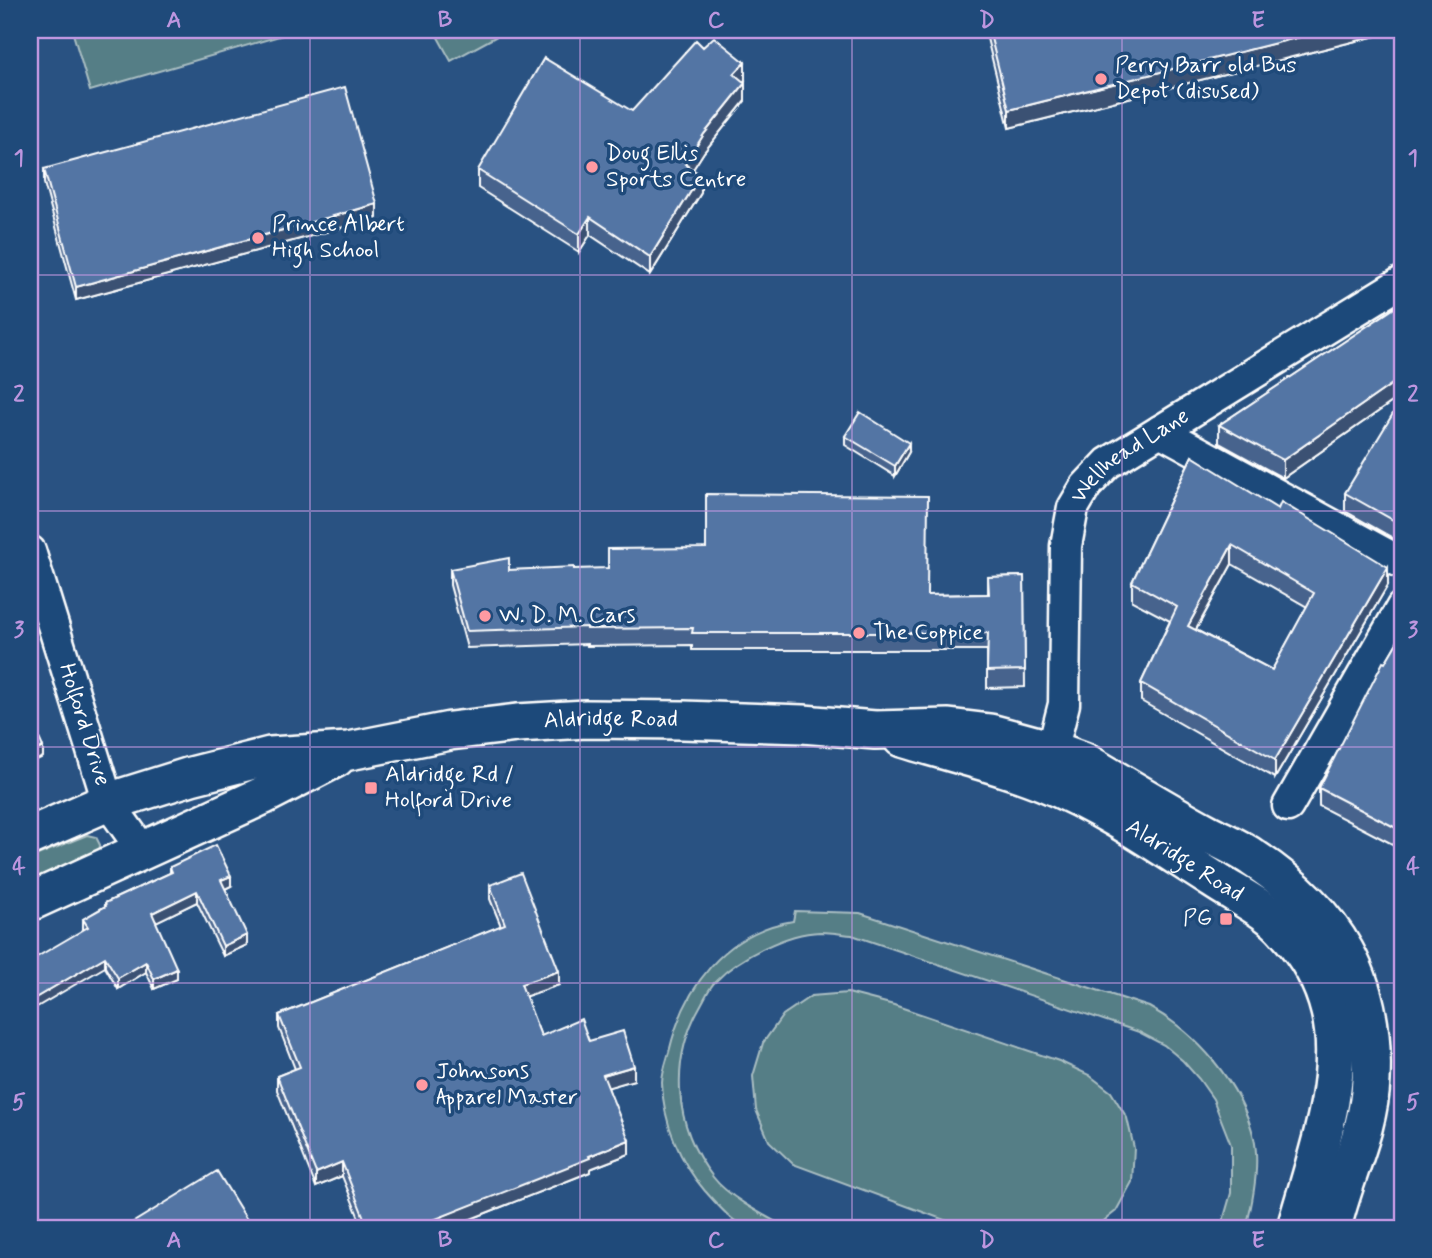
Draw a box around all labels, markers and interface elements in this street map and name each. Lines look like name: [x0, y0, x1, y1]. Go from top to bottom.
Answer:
text: A: [166, 6, 182, 36]
text: B: [438, 6, 453, 36]
text: C: [708, 6, 725, 36]
text: D: [979, 6, 995, 36]
text: E: [1251, 6, 1265, 36]
place label: Perry Barr old Bus Depot (disused): [1115, 51, 1297, 107]
marker: Perry Barr old Bus Depot (disused): [1093, 71, 1109, 87]
place label: Doug Ellis Sports Centre: [606, 139, 746, 195]
text: 1: [14, 144, 24, 174]
text: 1: [1408, 144, 1418, 174]
marker: Doug Ellis Sports Centre: [584, 159, 600, 175]
place label: Prince Albert High School: [272, 210, 405, 268]
marker: Prince Albert High School: [250, 230, 266, 246]
text: 2: [13, 380, 25, 410]
text: 2: [1407, 380, 1419, 410]
street label: Wellhead Lane: [1064, 401, 1195, 509]
place label: W. D. M. Cars: [499, 601, 636, 631]
marker: W. D. M. Cars: [477, 608, 493, 624]
text: 3: [14, 616, 25, 646]
text: 3: [1408, 616, 1419, 646]
place label: The Coppice: [873, 618, 983, 648]
marker: The Coppice: [851, 625, 867, 641]
street label: Holford Drive: [51, 660, 117, 790]
street label: Aldridge Road: [543, 704, 678, 736]
place label: Aldridge Rd / Holford Drive: [385, 760, 514, 817]
marker: Aldridge Rd / Holford Drive: [363, 780, 379, 796]
street label: Aldridge Road: [1120, 812, 1249, 910]
text: 4: [12, 852, 26, 882]
text: 4: [1406, 852, 1420, 882]
place label: PG: [1183, 904, 1212, 934]
marker: PG: [1218, 911, 1234, 927]
place label: Johnsons Apparel Master: [436, 1057, 578, 1114]
marker: Johnsons Apparel Master: [414, 1077, 430, 1093]
text: 5: [12, 1088, 26, 1118]
text: 5: [1406, 1088, 1420, 1118]
text: A: [166, 1226, 182, 1256]
text: B: [438, 1226, 453, 1256]
text: C: [708, 1226, 725, 1256]
text: D: [979, 1226, 995, 1256]
text: E: [1251, 1226, 1265, 1256]

